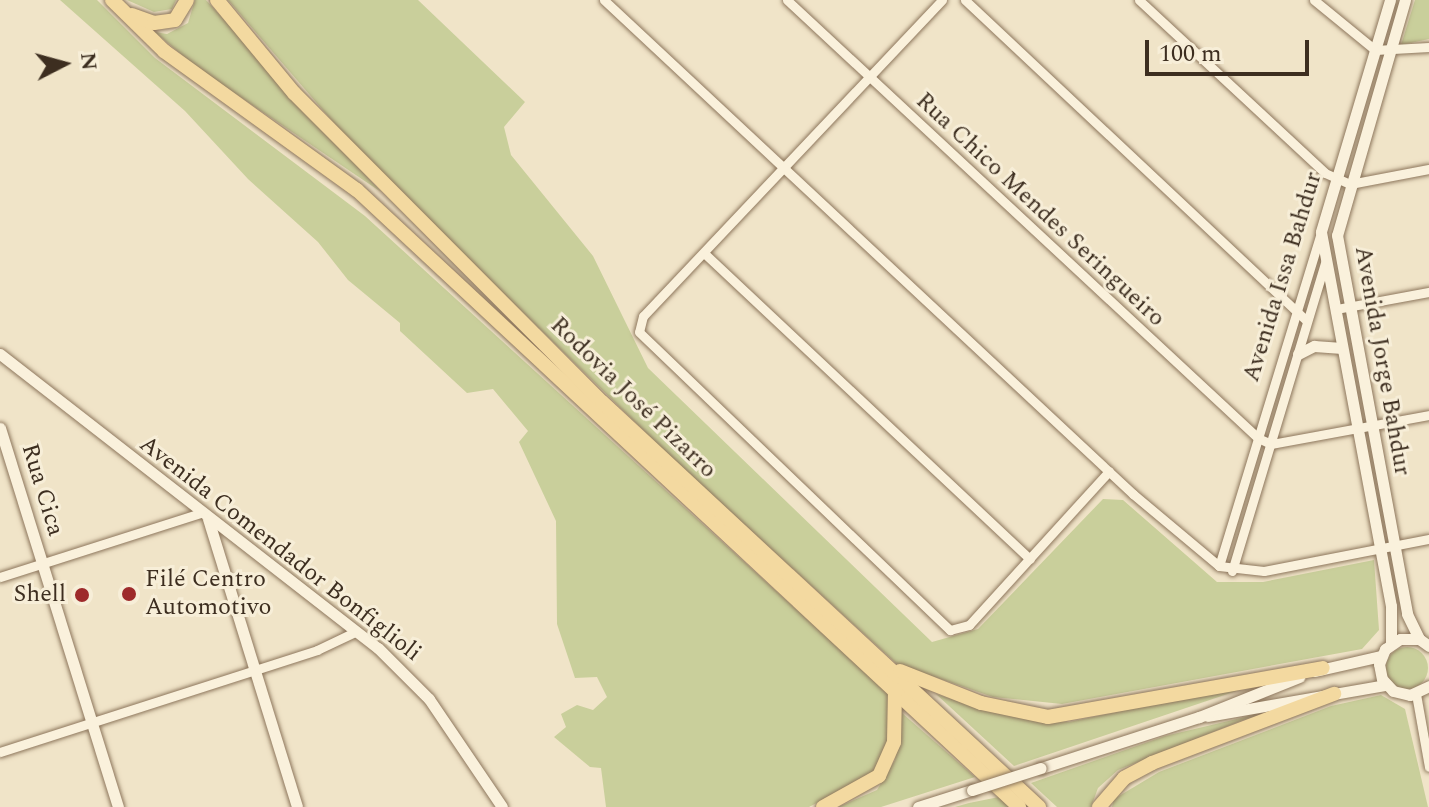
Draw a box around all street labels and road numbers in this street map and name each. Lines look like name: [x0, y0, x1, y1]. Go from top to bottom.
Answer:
street label: Rua Chico Mendes Seringueiro: [909, 87, 1171, 333]
street label: Avenida Issa Bahdur: [1237, 169, 1329, 385]
street label: Avenida Jorge Bahdur: [1348, 244, 1416, 478]
street label: Rodovia José Pizarro: [544, 311, 722, 485]
street label: Avenida Comendador Bonfiglioli: [133, 430, 427, 668]
street label: Rua Cica: [14, 440, 70, 540]

